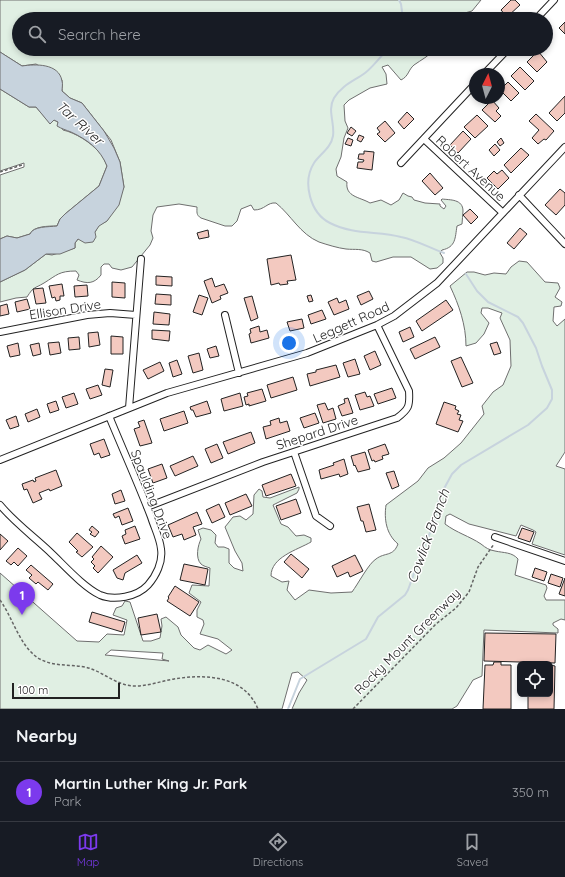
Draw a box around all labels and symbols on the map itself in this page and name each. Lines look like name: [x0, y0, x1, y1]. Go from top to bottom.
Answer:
north arrow: [469, 68, 505, 104]
water label: Tar River: [53, 97, 109, 150]
street label: Robert Avenue: [433, 132, 509, 204]
street label: Ellison Drive: [28, 295, 102, 323]
street label: Leggett Road: [310, 298, 392, 346]
your location: [279, 333, 299, 353]
street label: Shepard Drive: [274, 411, 360, 453]
street label: Spaulding Drive: [128, 447, 176, 541]
water label: Cowlick Branch: [403, 485, 454, 586]
pin: 1: [9, 582, 35, 615]
street label: Rocky Mount Greenway: [351, 585, 463, 697]
scale bar: [12, 681, 120, 700]

